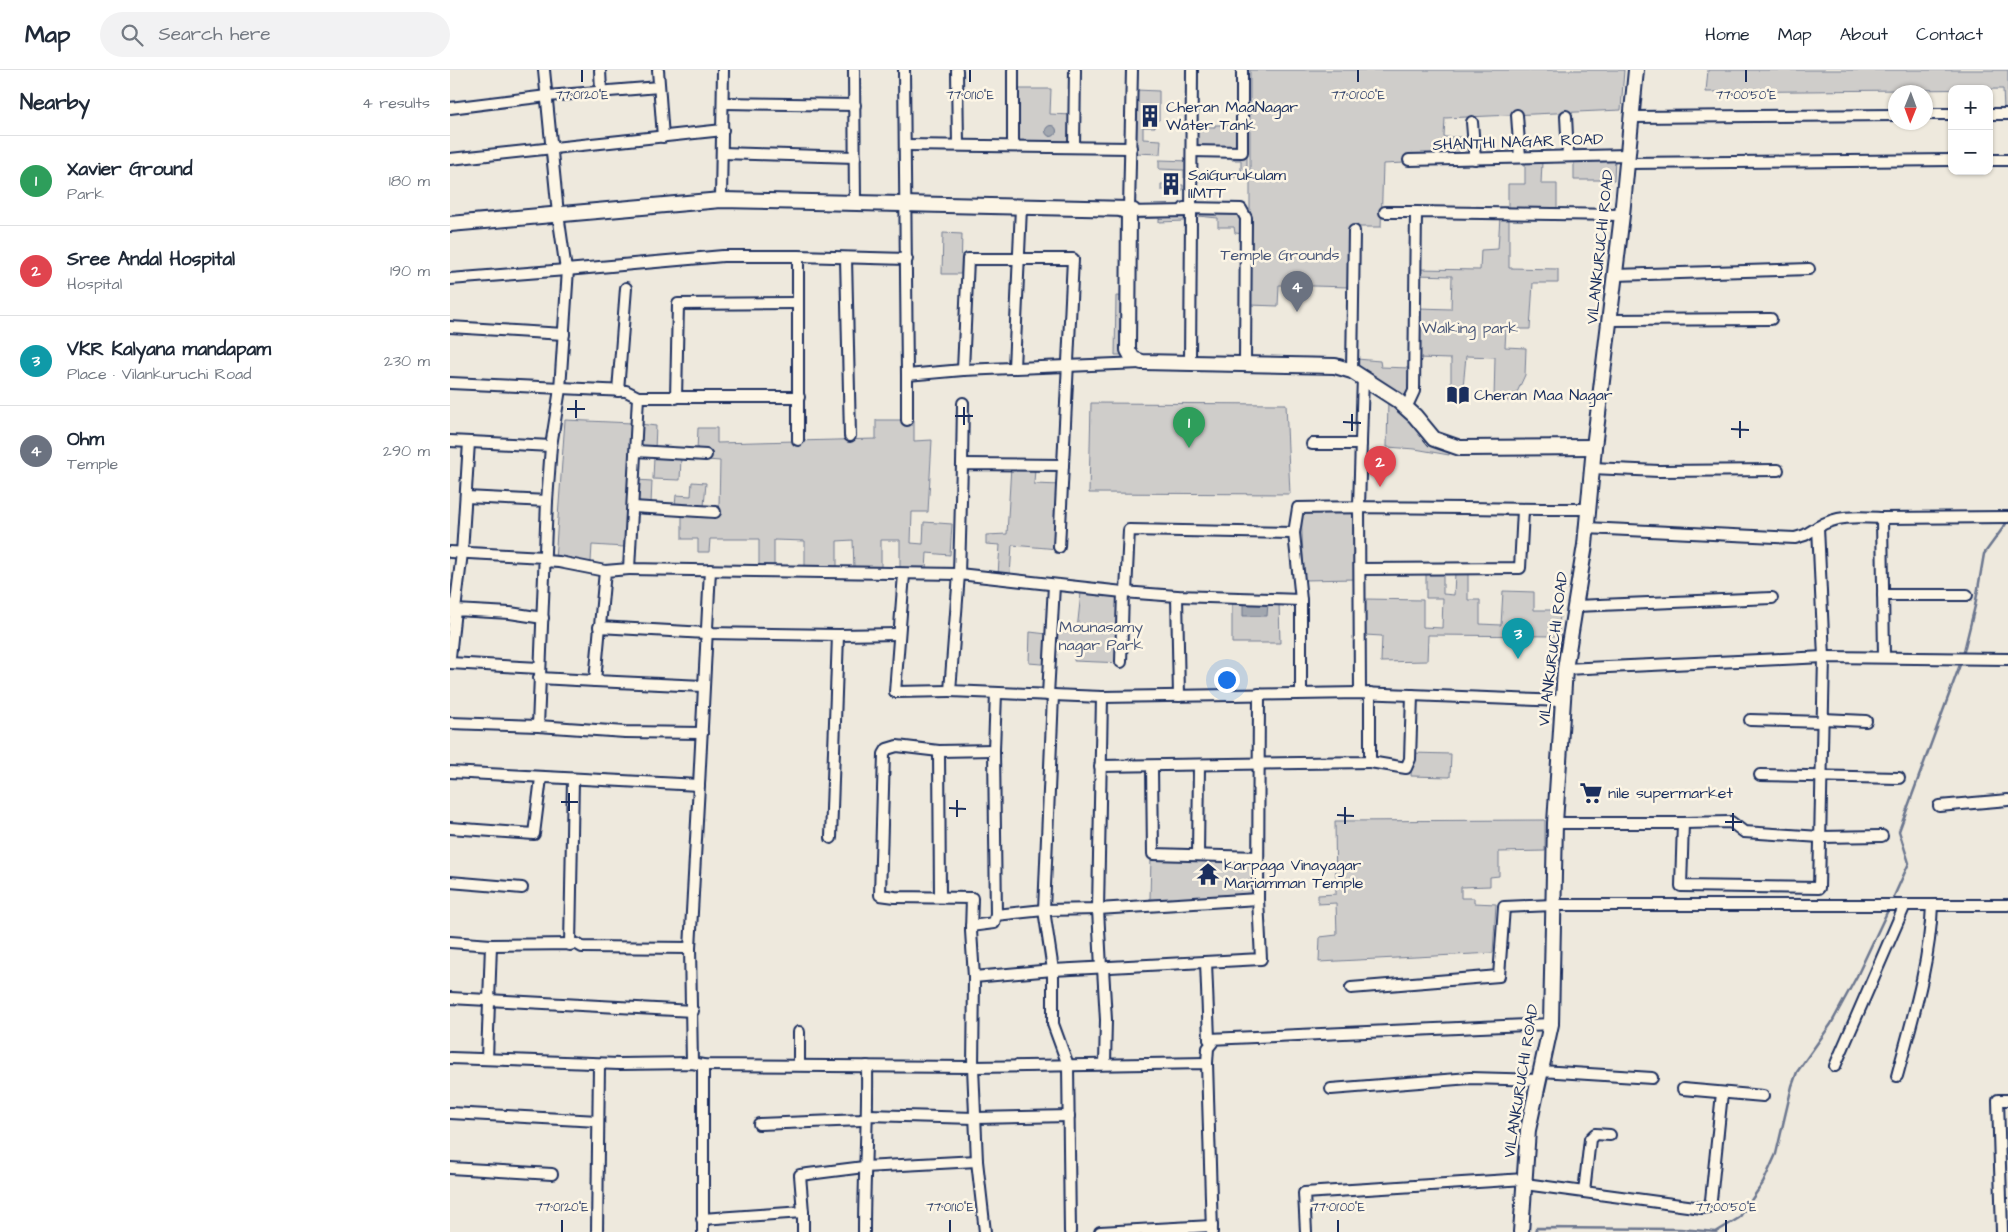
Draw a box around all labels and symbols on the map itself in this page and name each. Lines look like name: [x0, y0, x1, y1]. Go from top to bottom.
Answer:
north arrow: [1888, 85, 1933, 130]
text: 77°01'20"E: [556, 87, 608, 104]
text: 77°01'10"E: [946, 87, 994, 104]
text: 77°01'00"E: [1331, 87, 1385, 104]
text: 77°00'50"E: [1716, 87, 1776, 104]
place label: Cheran MaaNagar Water Tank: [1166, 96, 1298, 136]
building icon: Cheran MaaNagar Water Tank: [1137, 103, 1163, 129]
street label: SHANTHI NAGAR ROAD: [1432, 128, 1604, 156]
place label: SaiGurukulam IIMTT: [1188, 164, 1287, 204]
street label: VILANKURUCHI ROAD: [1581, 169, 1619, 325]
building icon: SaiGurukulam IIMTT: [1158, 171, 1184, 197]
park label: Temple Grounds: [1221, 244, 1339, 266]
pin: 4: [1281, 271, 1313, 312]
park label: Walking park: [1422, 317, 1518, 340]
library icon: Cheran Maa Nagar: [1445, 382, 1471, 408]
place label: Cheran Maa Nagar: [1474, 384, 1613, 407]
pin: 1: [1173, 407, 1205, 448]
pin: 2: [1364, 446, 1396, 487]
street label: VILANKURUCHI ROAD: [1533, 571, 1573, 727]
park label: Mounasamy nagar Park: [1059, 616, 1144, 657]
pin: 3: [1502, 618, 1534, 659]
your location: [1214, 667, 1240, 693]
supermarket icon: nile supermarket: [1578, 780, 1604, 806]
place label: nile supermarket: [1608, 782, 1733, 804]
place label: karpaga Vinayagar Mariamman Temple: [1224, 854, 1364, 894]
temple icon: karpaga Vinayagar Mariamman Temple: [1195, 861, 1221, 887]
street label: VILANKURUCHI ROAD: [1498, 1003, 1544, 1159]
text: 77°01'20"E: [536, 1199, 588, 1216]
text: 77°01'10"E: [926, 1199, 974, 1216]
text: 77°01'00"E: [1311, 1199, 1365, 1216]
text: 77°00'50"E: [1696, 1199, 1756, 1216]

